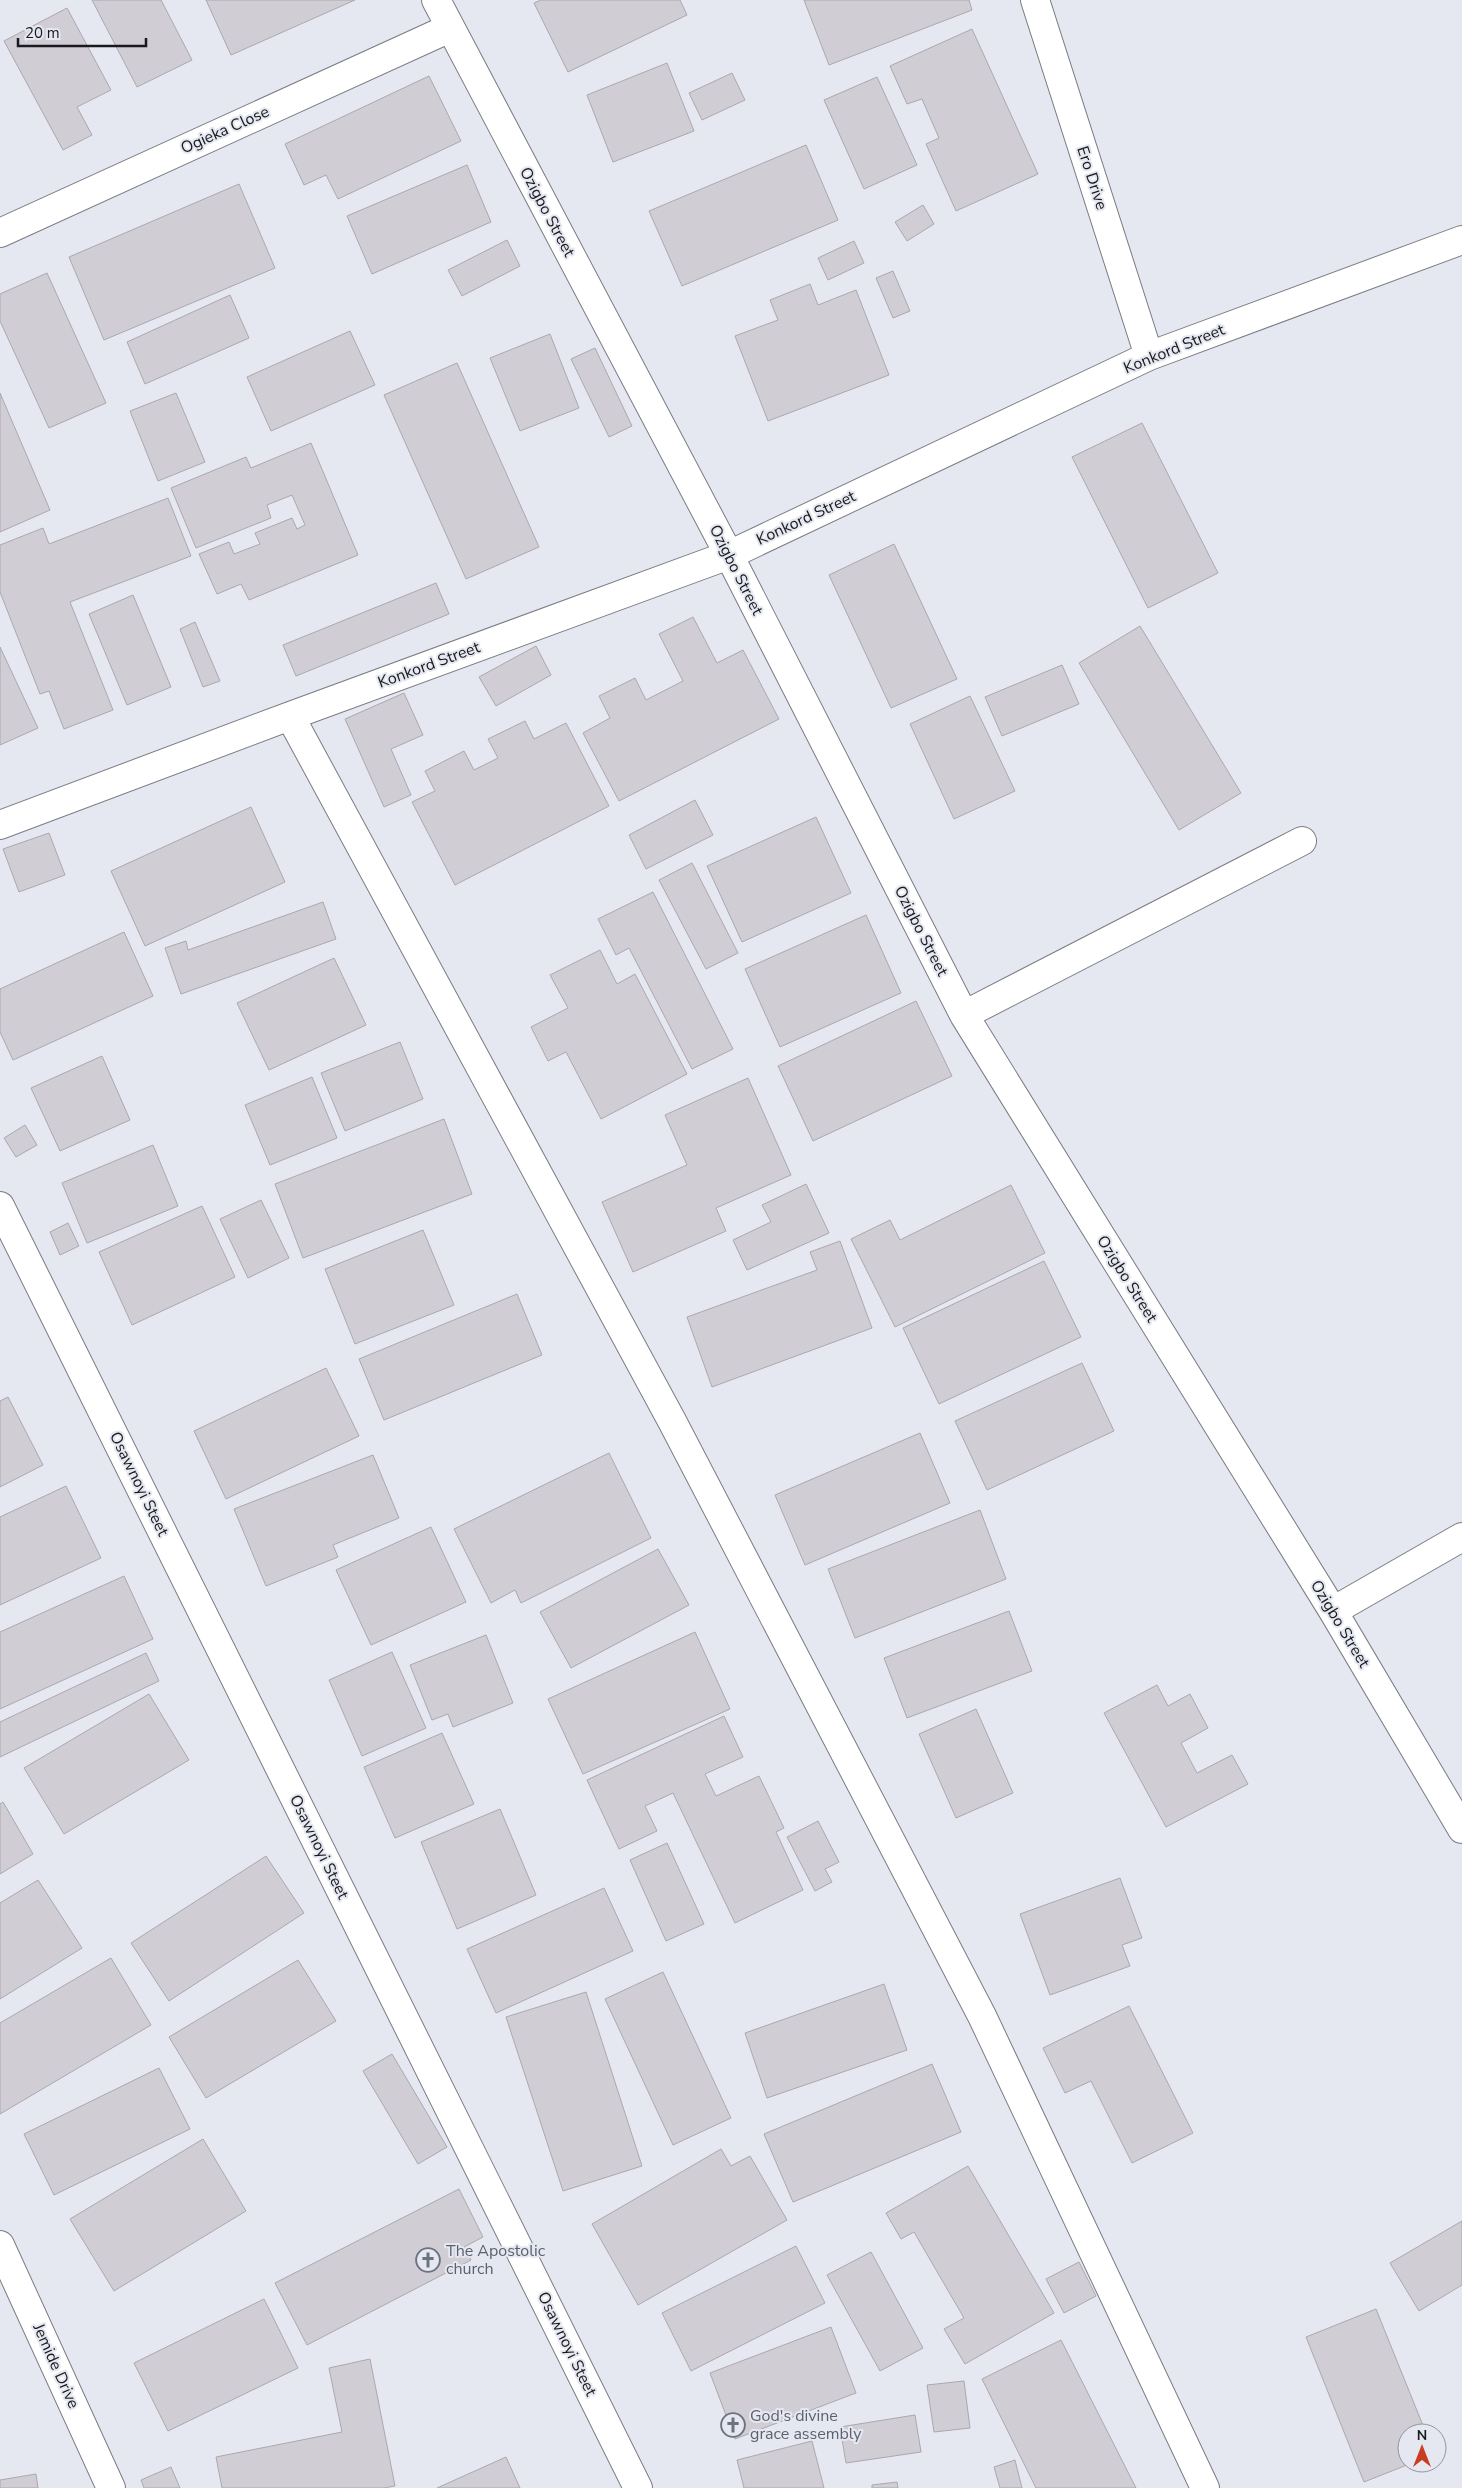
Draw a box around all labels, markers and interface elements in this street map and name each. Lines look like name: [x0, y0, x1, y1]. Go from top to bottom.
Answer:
scale bar: [18, 15, 145, 47]
text: 20 m: [25, 23, 60, 43]
street label: Ogieka Close: [177, 101, 273, 159]
street label: Ero Drive: [1071, 143, 1113, 213]
street label: Ozigbo Street: [514, 163, 580, 261]
street label: Konkord Street: [1120, 319, 1228, 379]
street label: Konkord Street: [753, 485, 860, 551]
street label: Ozigbo Street: [704, 521, 768, 619]
street label: Konkord Street: [375, 636, 484, 694]
street label: Ozigbo Street: [889, 882, 953, 980]
street label: Ozigbo Street: [1092, 1231, 1163, 1327]
street label: Osawnoyi Steet: [104, 1428, 174, 1540]
street label: Ozigbo Street: [1305, 1576, 1375, 1672]
street label: Osawnoyi Steet: [284, 1791, 354, 1903]
place label: The Apostolic church: [446, 2240, 546, 2280]
church icon: The Apostolic church: [415, 2247, 441, 2273]
street label: Osawnoyi Steet: [532, 2288, 602, 2400]
street label: Jemide Drive: [27, 2319, 85, 2412]
place label: God's divine grace assembly: [750, 2405, 862, 2445]
church icon: God's divine grace assembly: [720, 2412, 746, 2438]
north arrow: [1397, 2423, 1447, 2473]
text: N: [1417, 2426, 1427, 2445]

